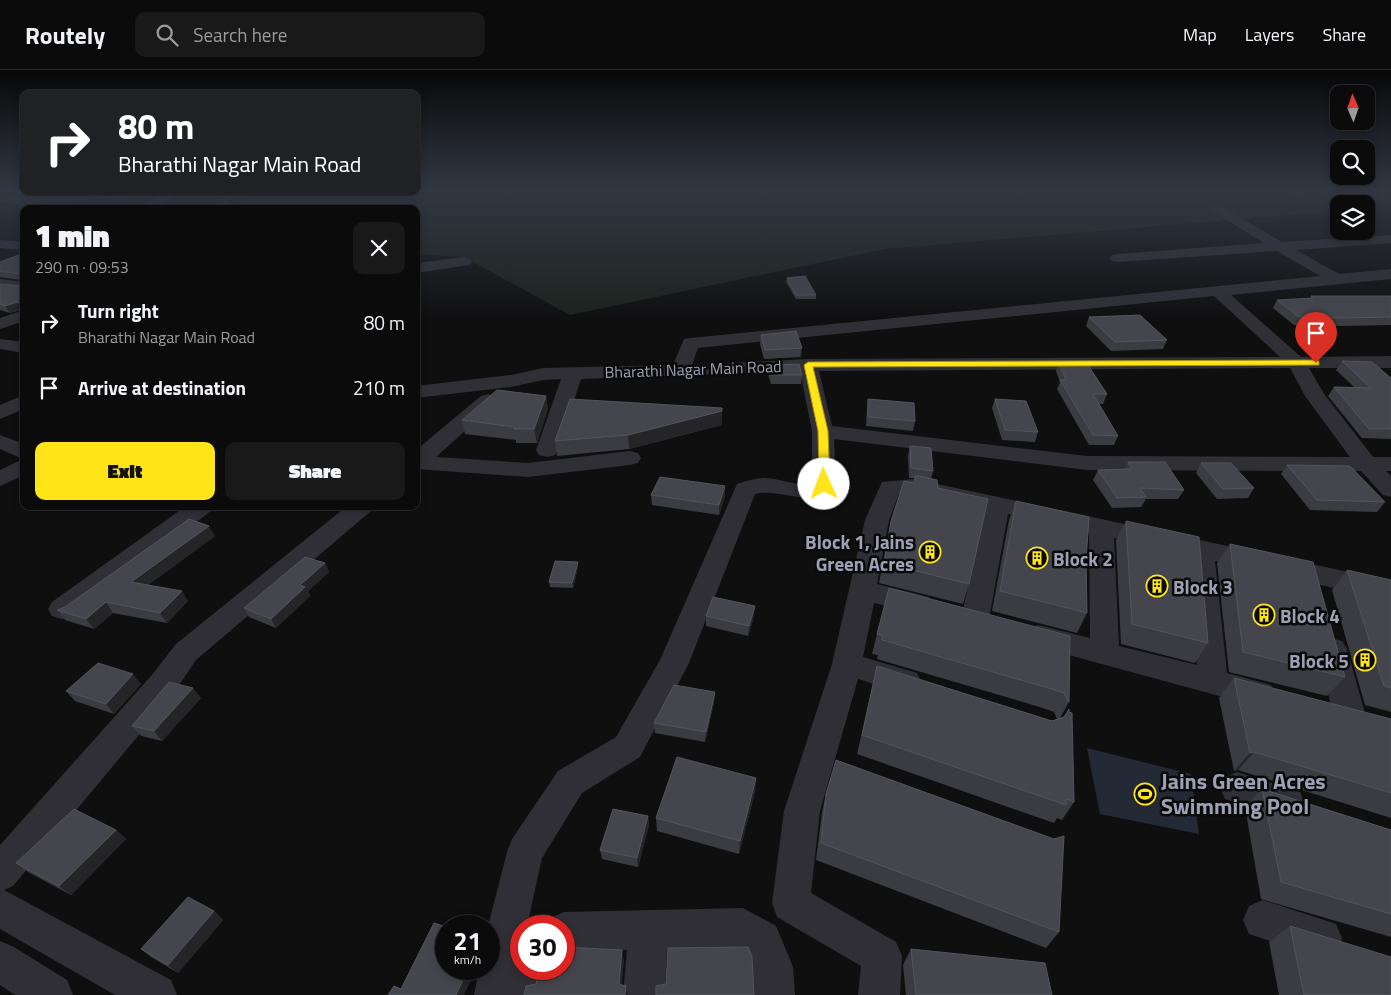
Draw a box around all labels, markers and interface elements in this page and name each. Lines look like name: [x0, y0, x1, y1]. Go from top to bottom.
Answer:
search box: [135, 12, 485, 57]
text: Routely: [25, 17, 105, 53]
text: Search here: [193, 20, 287, 49]
icon: search: [153, 21, 181, 49]
text: Map: [1183, 21, 1217, 48]
text: Layers: [1245, 21, 1294, 48]
text: Share: [1322, 21, 1366, 48]
north arrow: [1330, 85, 1375, 130]
map controls: [1330, 85, 1375, 240]
text: 80 m: [118, 99, 194, 153]
icon: right: [35, 110, 100, 175]
button: search: [1330, 140, 1375, 185]
text: Bharathi Nagar Main Road: [118, 147, 362, 181]
button: layers: [1330, 195, 1375, 240]
text: 1 min: [35, 213, 110, 259]
button: close: [353, 222, 405, 274]
text: 290 m · 09:53: [35, 255, 129, 279]
text: Turn right: [78, 296, 159, 325]
text: 80 m: [364, 308, 405, 337]
icon: right: [35, 309, 63, 337]
pin: [1295, 312, 1337, 363]
icon: arrive: [1302, 319, 1330, 347]
text: Bharathi Nagar Main Road: [78, 325, 255, 349]
street label: Bharathi Nagar Main Road: [604, 354, 782, 384]
text: Arrive at destination: [78, 373, 246, 402]
text: 210 m: [353, 373, 405, 402]
icon: arrive: [35, 374, 63, 402]
button: Exit: [35, 442, 215, 500]
button: Share: [225, 442, 405, 500]
position arrow: [797, 457, 849, 509]
place label: Block 1, Jains Green Acres: [805, 527, 914, 578]
building icon: Block 1, Jains Green Acres: [918, 540, 942, 564]
place label: Block 2: [1053, 544, 1113, 573]
building icon: Block 2: [1025, 546, 1049, 570]
place label: Block 3: [1173, 572, 1233, 601]
building icon: Block 3: [1145, 574, 1169, 598]
place label: Block 4: [1280, 601, 1340, 630]
building icon: Block 4: [1252, 603, 1276, 627]
place label: Block 5: [1289, 646, 1349, 675]
building icon: Block 5: [1353, 648, 1377, 672]
place label: Jains Green Acres Swimming Pool: [1161, 764, 1326, 823]
sports icon: Jains Green Acres Swimming Pool: [1133, 782, 1157, 806]
speed limit sign: 30: [510, 915, 575, 980]
text: 21: [453, 922, 482, 960]
text: km/h: [454, 950, 481, 969]

